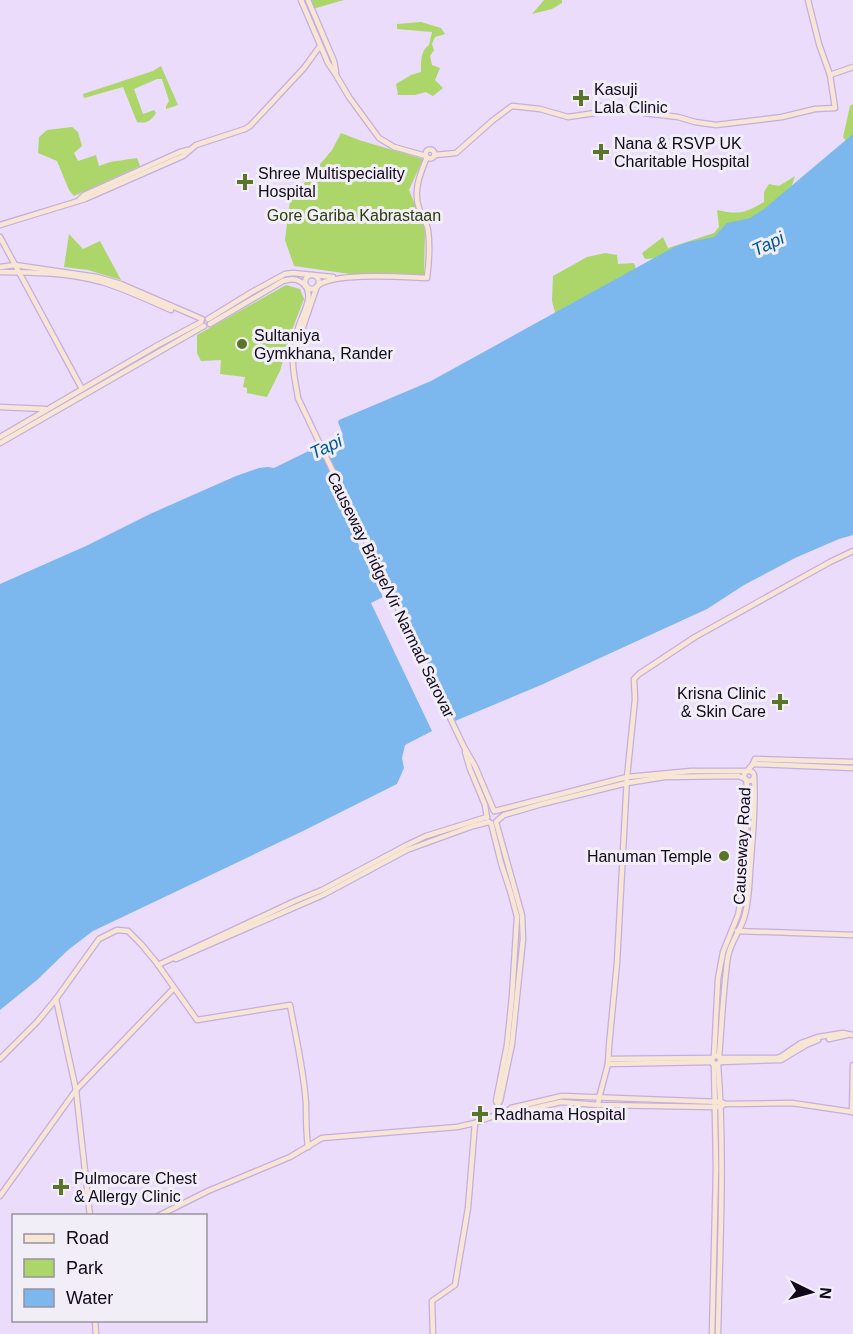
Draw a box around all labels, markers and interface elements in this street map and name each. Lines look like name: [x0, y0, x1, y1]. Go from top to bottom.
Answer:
place label: Kasuji Lala Clinic: [594, 81, 668, 116]
marker: Kasuji Lala Clinic: [572, 89, 590, 107]
place label: Nana & RSVP UK Charitable Hospital: [614, 135, 749, 170]
marker: Nana & RSVP UK Charitable Hospital: [592, 143, 610, 161]
place label: Shree Multispeciality Hospital: [258, 165, 405, 200]
marker: Shree Multispeciality Hospital: [236, 173, 254, 191]
park label: Gore Gariba Kabrastaan: [267, 207, 441, 224]
water label: Tapi: [749, 227, 788, 260]
place label: Sultaniya Gymkhana, Rander: [254, 327, 393, 362]
marker: Sultaniya Gymkhana, Rander: [235, 337, 249, 351]
water label: Tapi: [307, 430, 346, 463]
street label: Causeway Bridge/Vir Narmad Sarovar: [324, 470, 458, 721]
place label: Krisna Clinic & Skin Care: [677, 685, 766, 720]
marker: Krisna Clinic & Skin Care: [771, 693, 789, 711]
street label: Causeway Road: [730, 787, 754, 905]
place label: Hanuman Temple: [587, 848, 712, 865]
marker: Hanuman Temple: [717, 849, 731, 863]
marker: Radhama Hospital: [471, 1105, 489, 1123]
place label: Radhama Hospital: [494, 1106, 626, 1123]
place label: Pulmocare Chest & Allergy Clinic: [74, 1170, 197, 1205]
marker: Pulmocare Chest & Allergy Clinic: [52, 1178, 70, 1196]
legend: [12, 1214, 207, 1322]
text: Road: [66, 1228, 109, 1248]
text: Park: [66, 1258, 104, 1278]
north arrow: [781, 1262, 841, 1322]
text: N: [816, 1287, 834, 1300]
text: Water: [66, 1288, 113, 1308]

